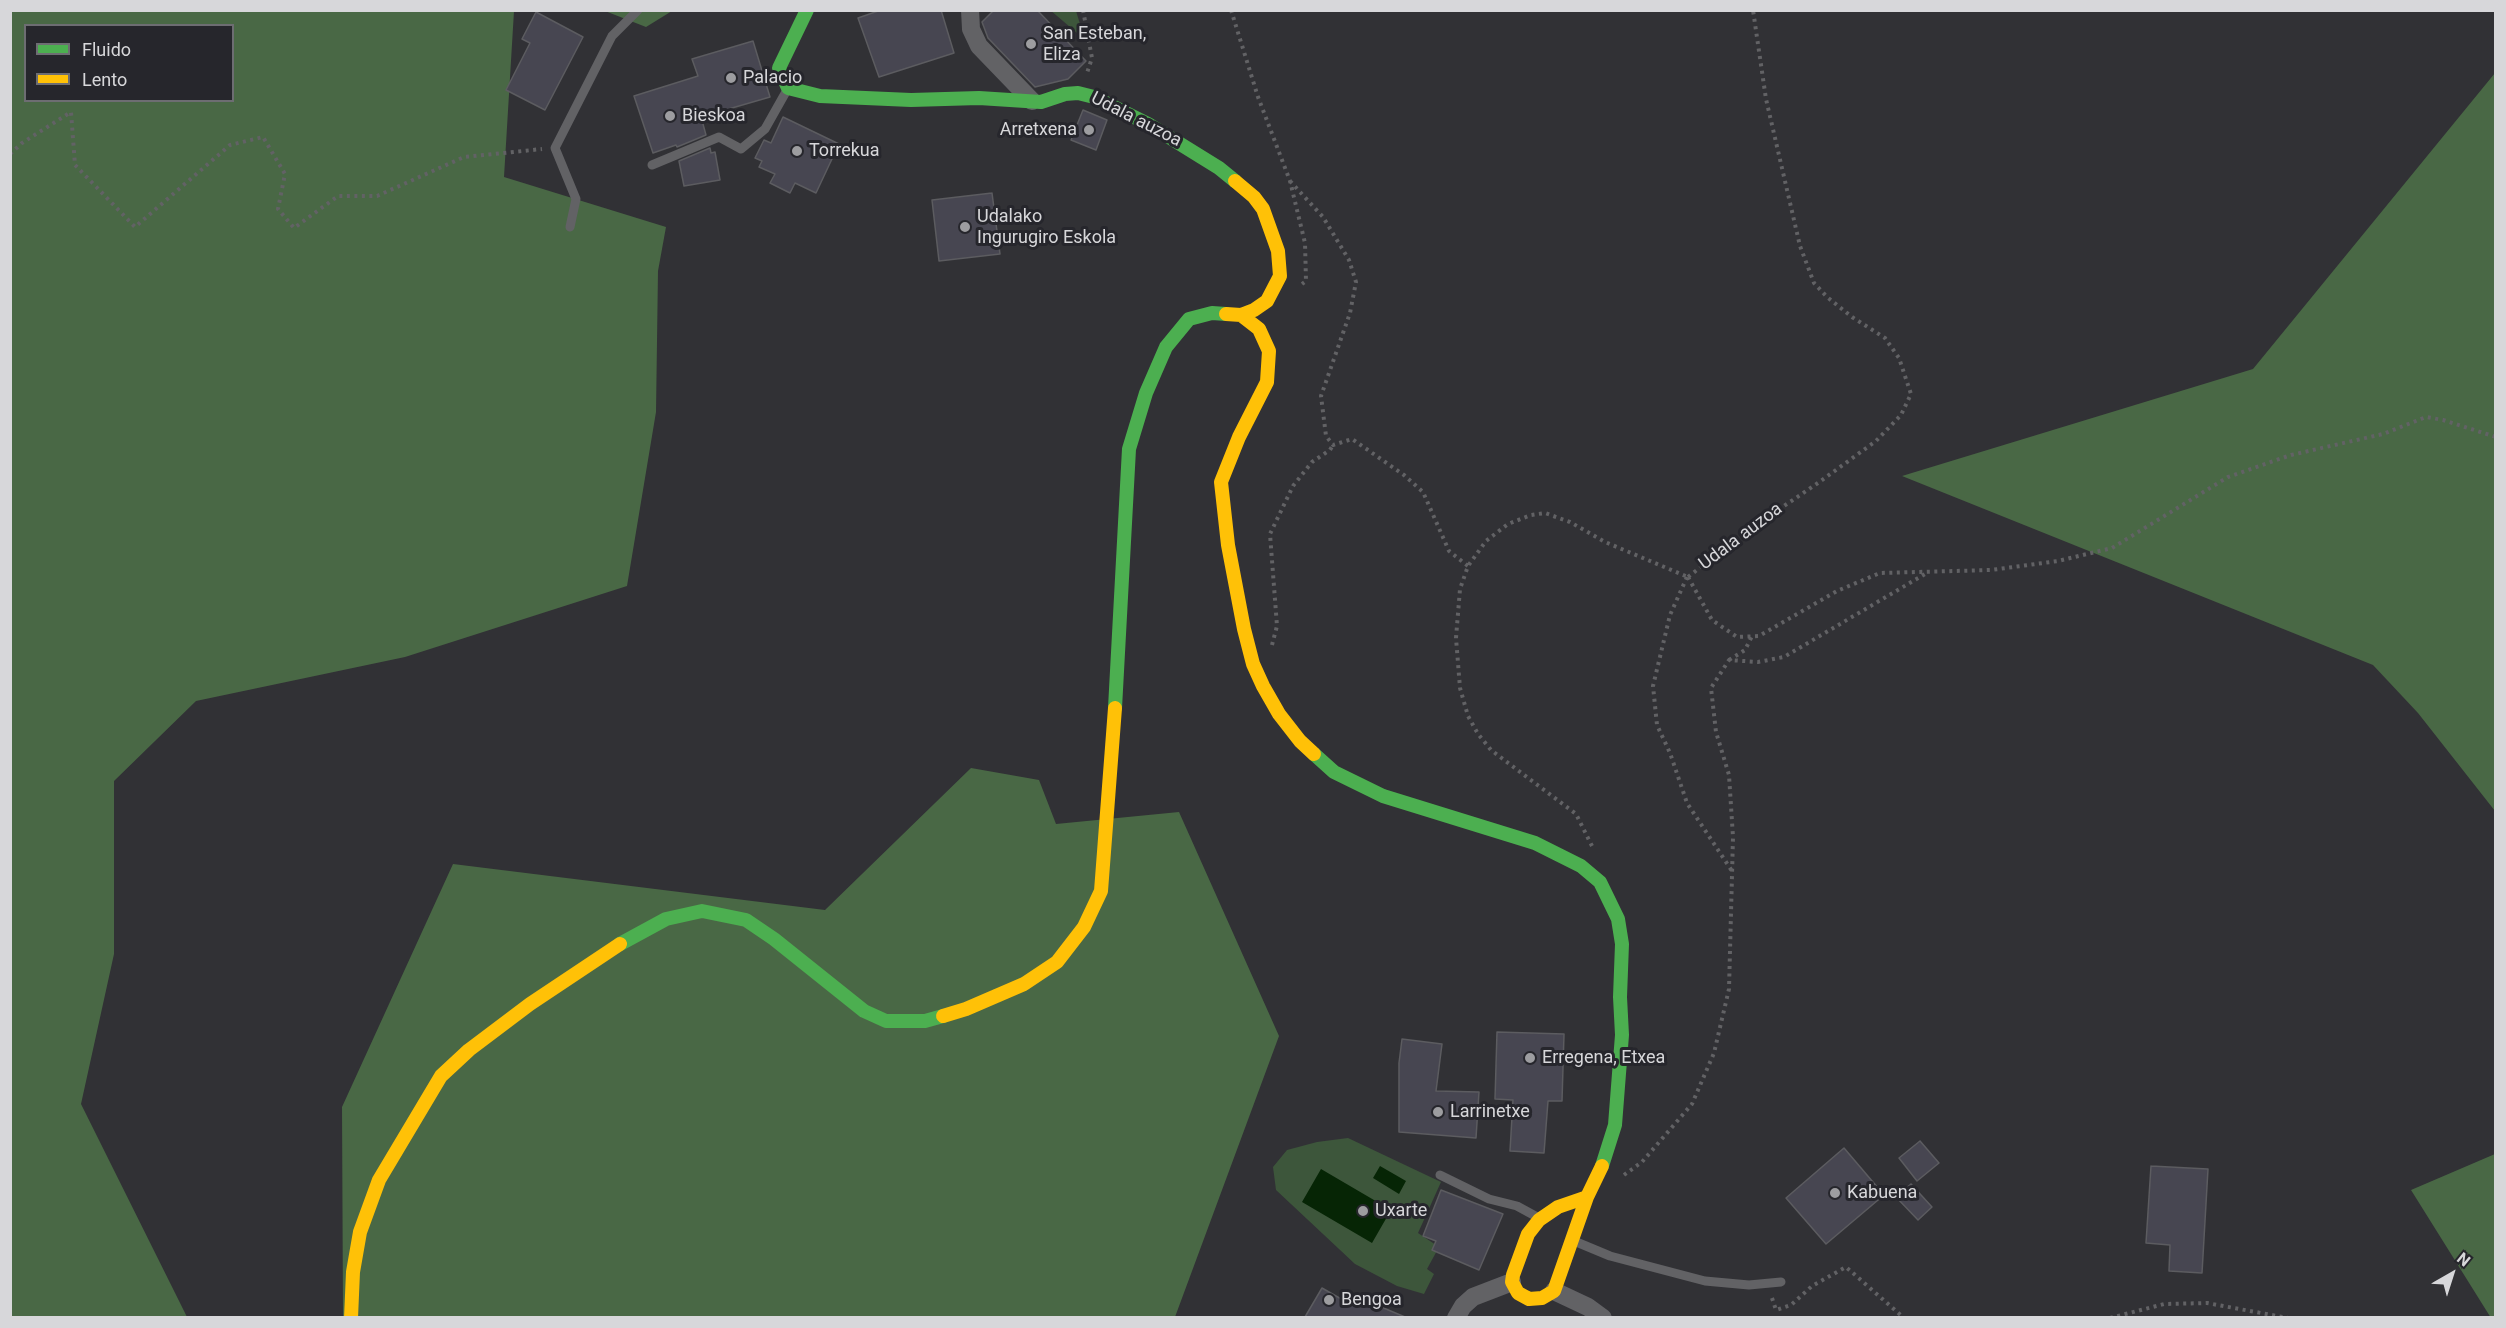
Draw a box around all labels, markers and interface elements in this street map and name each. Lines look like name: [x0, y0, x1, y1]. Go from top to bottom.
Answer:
place label: San Esteban, Eliza: [1043, 23, 1146, 66]
legend: [24, 24, 234, 102]
marker: San Esteban, Eliza: [1024, 37, 1038, 51]
text: Fluido: [82, 39, 131, 60]
place label: Palacio: [743, 67, 802, 89]
text: Lento: [82, 69, 127, 90]
marker: Palacio: [724, 71, 738, 85]
street label: Udala auzoa: [1087, 88, 1185, 152]
place label: Bieskoa: [682, 105, 746, 127]
marker: Bieskoa: [663, 109, 677, 123]
place label: Arretxena: [1000, 119, 1077, 141]
marker: Arretxena: [1082, 123, 1096, 137]
place label: Torrekua: [809, 140, 880, 162]
marker: Torrekua: [790, 144, 804, 158]
place label: Udalako Ingurugiro Eskola: [977, 206, 1116, 248]
marker: Udalako Ingurugiro Eskola: [958, 220, 972, 234]
street label: Udala auzoa: [1695, 499, 1787, 575]
place label: Erregena, Etxea: [1542, 1047, 1665, 1069]
marker: Erregena, Etxea: [1523, 1051, 1537, 1065]
place label: Larrinetxe: [1450, 1101, 1530, 1123]
marker: Larrinetxe: [1431, 1105, 1445, 1119]
place label: Kabuena: [1847, 1182, 1917, 1204]
marker: Kabuena: [1828, 1186, 1842, 1200]
place label: Uxarte: [1375, 1200, 1427, 1222]
marker: Uxarte: [1356, 1204, 1370, 1218]
north arrow: [2422, 1244, 2482, 1304]
text: N: [2453, 1249, 2474, 1271]
place label: Bengoa: [1341, 1289, 1402, 1311]
marker: Bengoa: [1322, 1293, 1336, 1307]

